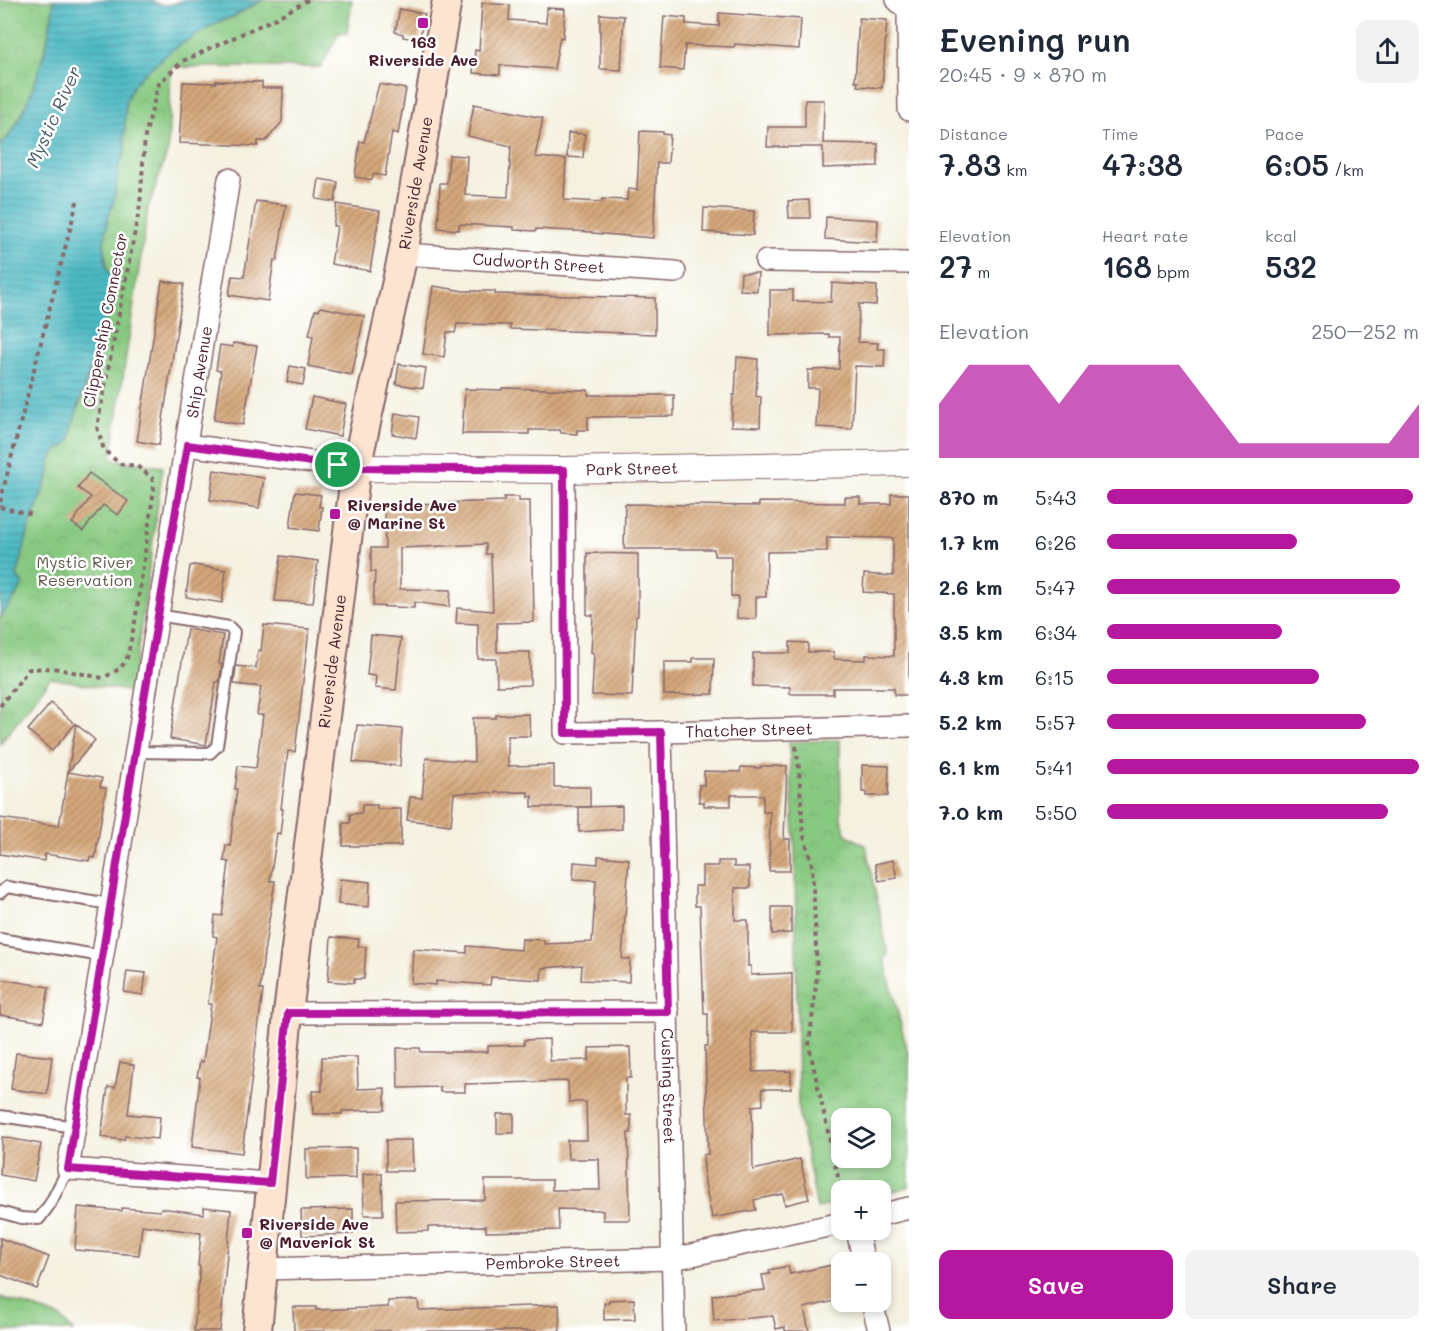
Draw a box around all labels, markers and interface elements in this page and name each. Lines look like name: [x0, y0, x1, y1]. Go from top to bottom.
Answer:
marker: 163 Riverside Ave: [416, 16, 430, 30]
text: Evening run: [939, 17, 1131, 60]
button: share: [1356, 20, 1419, 83]
place label: 163 Riverside Ave: [368, 31, 478, 70]
text: 20:45 · 9 × 870 m: [939, 61, 1107, 87]
water label: Mystic River: [20, 62, 86, 171]
street label: Riverside Avenue: [393, 115, 437, 251]
text: Distance: [939, 123, 1008, 144]
text: Time: [1102, 123, 1138, 144]
text: Pace: [1265, 123, 1304, 144]
text: 7.83: [939, 144, 1001, 184]
text: 47:38: [1102, 144, 1183, 184]
text: 6:05: [1265, 144, 1329, 184]
text: km: [1001, 159, 1028, 180]
text: /km: [1329, 159, 1364, 180]
text: Elevation: [939, 225, 1011, 246]
text: Heart rate: [1102, 225, 1188, 246]
text: kcal: [1265, 225, 1297, 246]
street label: Clippership Connector: [77, 231, 132, 409]
text: 27: [939, 246, 972, 286]
text: 168: [1102, 246, 1152, 286]
text: 532: [1265, 246, 1317, 286]
street label: Cudworth Street: [472, 248, 606, 277]
text: m: [972, 261, 990, 282]
text: bpm: [1152, 261, 1190, 282]
text: Elevation: [939, 318, 1029, 344]
text: 250–252 m: [1311, 318, 1419, 344]
street label: Ship Avenue: [181, 324, 216, 420]
pin: [312, 439, 363, 490]
icon: arrive: [321, 448, 354, 481]
street label: Park Street: [586, 457, 678, 480]
text: 870 m: [939, 484, 998, 510]
text: 5:43: [1035, 484, 1076, 510]
place label: Riverside Ave @ Marine St: [347, 494, 457, 533]
marker: Riverside Ave @ Marine St: [328, 507, 342, 521]
text: 1.7 km: [939, 529, 999, 555]
text: 6:26: [1035, 529, 1077, 555]
park label: Mystic River Reservation: [37, 551, 133, 590]
text: 2.6 km: [939, 574, 1002, 600]
text: 5:47: [1035, 574, 1076, 600]
street label: Riverside Avenue: [313, 593, 350, 729]
text: 3.5 km: [939, 619, 1003, 645]
text: 6:34: [1035, 619, 1077, 645]
text: 4.3 km: [939, 664, 1004, 690]
text: 6:15: [1035, 664, 1074, 690]
text: 5.2 km: [939, 709, 1002, 735]
text: 5:57: [1035, 709, 1076, 735]
street label: Thatcher Street: [685, 717, 813, 741]
text: 6.1 km: [939, 754, 1000, 780]
text: 5:41: [1035, 754, 1074, 780]
text: 7.0 km: [939, 799, 1003, 825]
text: 5:50: [1035, 799, 1077, 825]
street label: Cushing Street: [657, 1028, 681, 1144]
map controls: [831, 1108, 891, 1312]
button: layers: [831, 1108, 891, 1168]
button: +: [831, 1180, 891, 1240]
place label: Riverside Ave @ Maverick St: [259, 1213, 375, 1252]
marker: Riverside Ave @ Maverick St: [240, 1226, 254, 1240]
street label: Pembroke Street: [485, 1249, 620, 1274]
button: Save: [939, 1250, 1173, 1319]
button: Share: [1185, 1250, 1419, 1319]
button: −: [831, 1252, 891, 1312]

